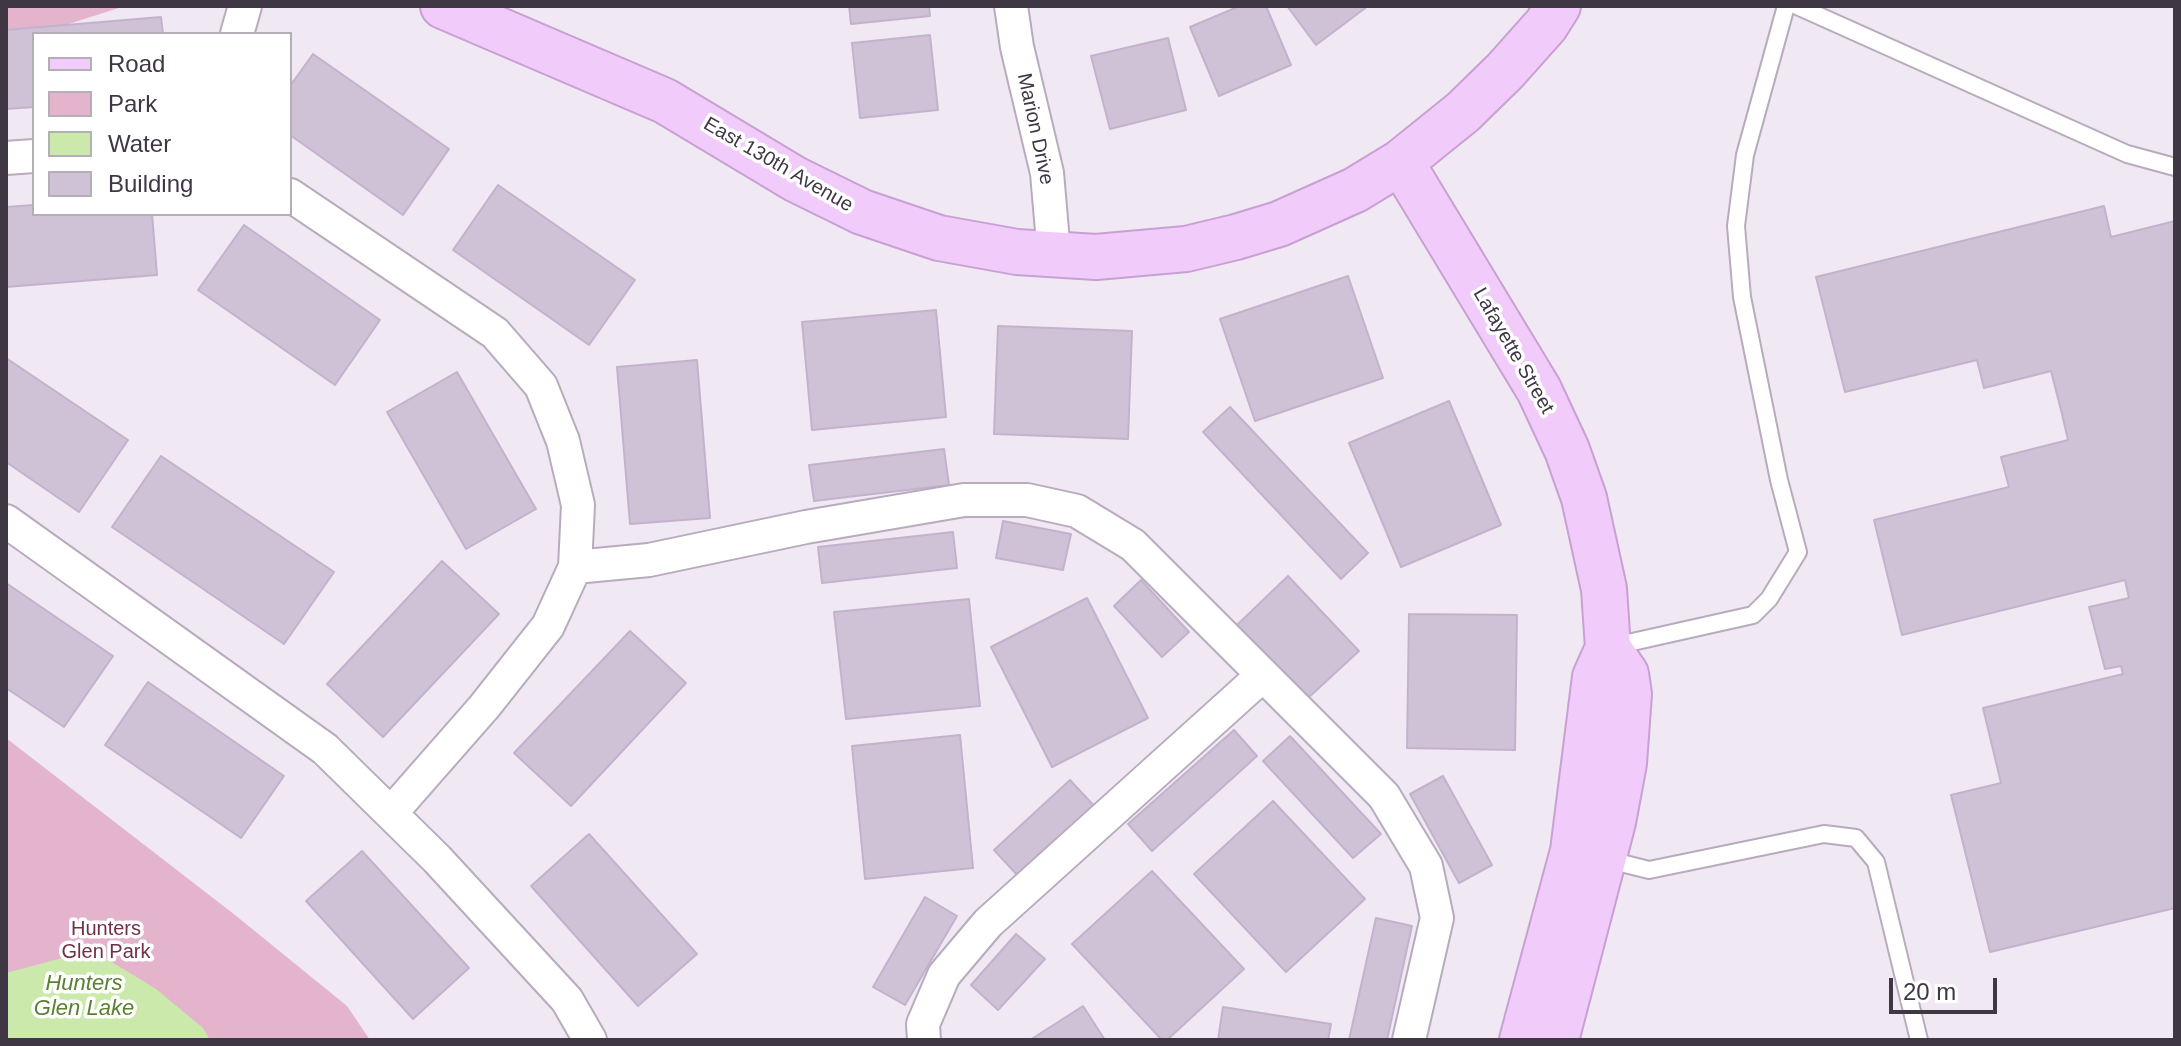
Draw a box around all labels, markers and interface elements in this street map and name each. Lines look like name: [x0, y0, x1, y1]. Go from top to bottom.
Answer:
legend: [32, 32, 292, 216]
text: Road: [108, 50, 165, 77]
street label: Marion Drive: [1011, 71, 1059, 187]
text: Park: [108, 90, 157, 117]
street label: East 130th Avenue: [699, 112, 857, 218]
text: Water: [108, 130, 171, 157]
text: Building: [108, 170, 193, 197]
street label: Lafayette Street: [1467, 284, 1559, 418]
park label: Hunters Glen Park: [62, 917, 150, 964]
scale bar: [1893, 962, 2001, 1012]
water label: Hunters Glen Lake: [34, 971, 134, 1022]
text: 20 m: [1903, 978, 1956, 1005]

